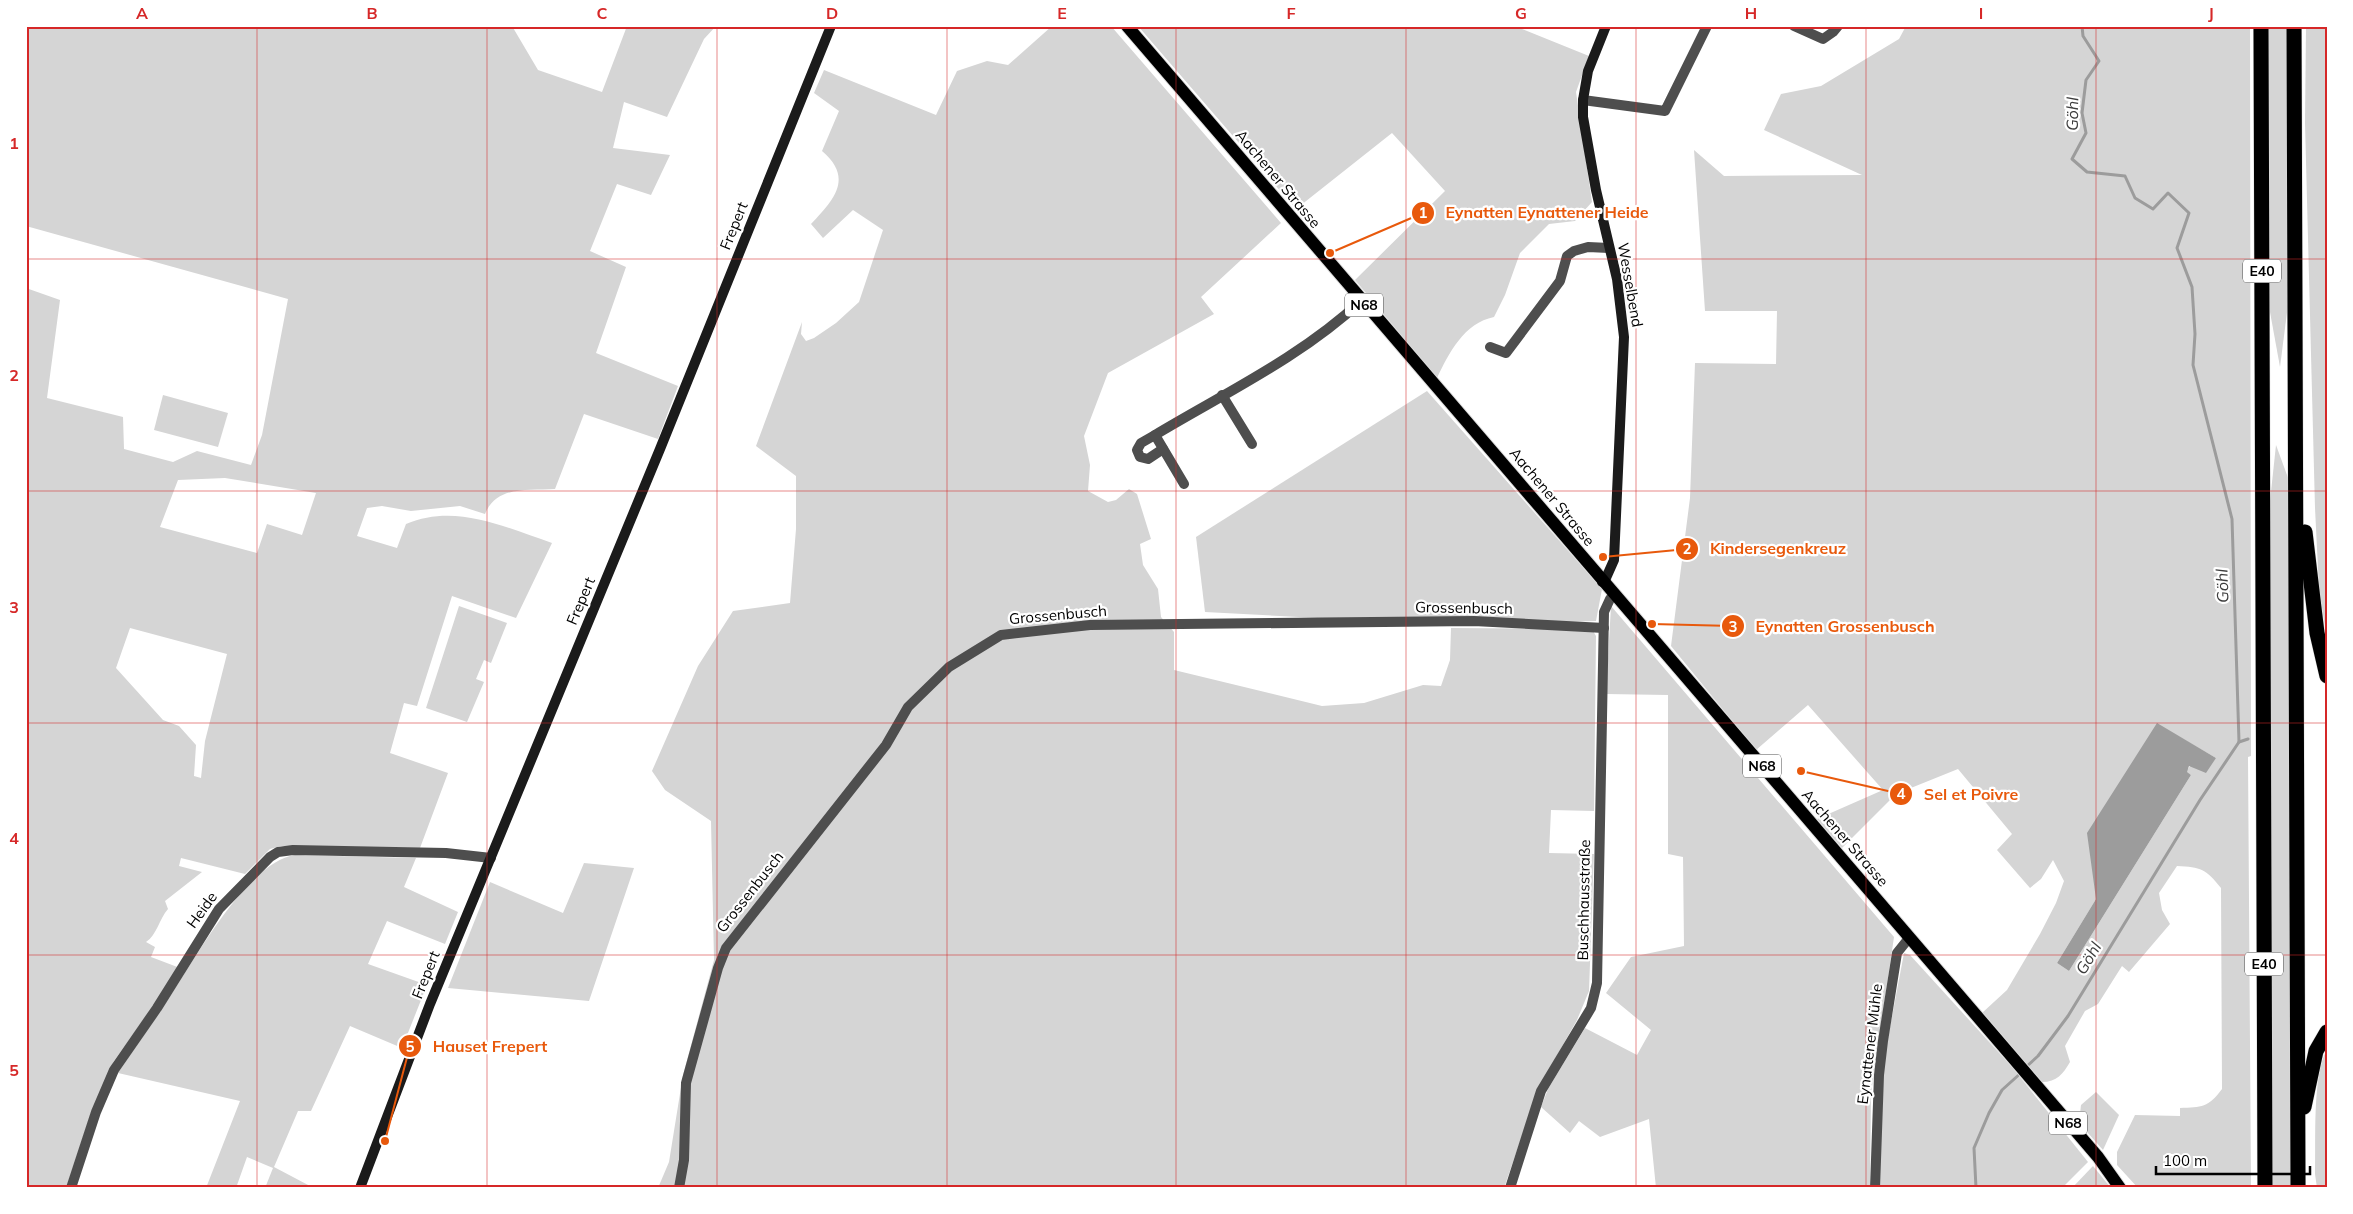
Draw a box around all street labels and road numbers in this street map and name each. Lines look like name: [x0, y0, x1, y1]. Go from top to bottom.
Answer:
street label: Aachener Strasse: [1232, 126, 1325, 232]
street label: Frepert: [715, 199, 752, 253]
street label: Wesselbend: [1614, 241, 1647, 329]
road number: E40: [2243, 260, 2281, 282]
road number: N68: [1345, 294, 1383, 316]
street label: Aachener Strasse: [1506, 444, 1599, 550]
street label: Frepert: [562, 574, 599, 628]
street label: Grossenbusch: [1415, 597, 1513, 618]
street label: Grossenbusch: [1008, 601, 1108, 628]
road number: N68: [1743, 754, 1781, 778]
street label: Aachener Strasse: [1798, 785, 1893, 890]
street label: Buschhausstraße: [1573, 839, 1594, 961]
street label: Grossenbusch: [712, 847, 787, 936]
street label: Heide: [182, 888, 221, 932]
street label: Frepert: [407, 948, 444, 1002]
road number: E40: [2245, 952, 2283, 976]
street label: Eynattener Mühle: [1853, 983, 1886, 1105]
road number: N68: [2049, 1112, 2087, 1134]

